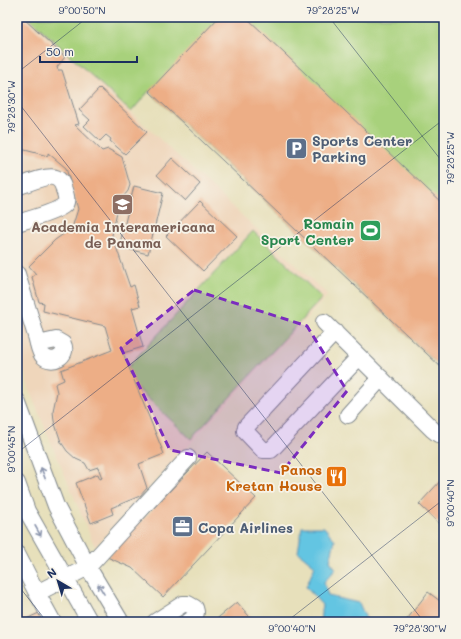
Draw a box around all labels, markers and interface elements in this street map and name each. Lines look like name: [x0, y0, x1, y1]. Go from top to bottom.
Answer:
text: 9°00'50"N: [58, 3, 106, 17]
text: 79°28'25"W: [307, 3, 360, 17]
scale bar: [40, 38, 137, 64]
text: 50 m: [46, 43, 74, 59]
text: 79°28'30"W: [4, 80, 18, 134]
place label: Sports Center Parking: [312, 131, 412, 166]
text: 79°28'25"W: [443, 131, 457, 184]
parking icon: Sports Center Parking: [283, 135, 309, 161]
school or university icon: Academia Interamericana de Panama: [110, 191, 136, 217]
place label: Romain Sport Center: [261, 214, 354, 249]
place label: Academia Interamericana de Panama: [31, 217, 215, 252]
sports icon: Romain Sport Center: [357, 218, 383, 244]
text: 9°00'45"N: [4, 426, 18, 472]
place label: Panos Kretan House: [226, 460, 322, 495]
restaurant icon: Panos Kretan House: [324, 464, 350, 490]
one-way arrow: [38, 467, 46, 479]
text: 9°00'40"N: [443, 479, 457, 527]
office icon: Copa Airlines: [169, 514, 195, 540]
place label: Copa Airlines: [198, 518, 293, 537]
one-way arrow: [35, 525, 43, 537]
north arrow: [38, 561, 78, 601]
text: N: [44, 564, 59, 581]
one-way arrow: [97, 584, 105, 595]
text: 9°00'40"N: [268, 621, 316, 635]
text: 79°28'30"W: [393, 621, 447, 635]

